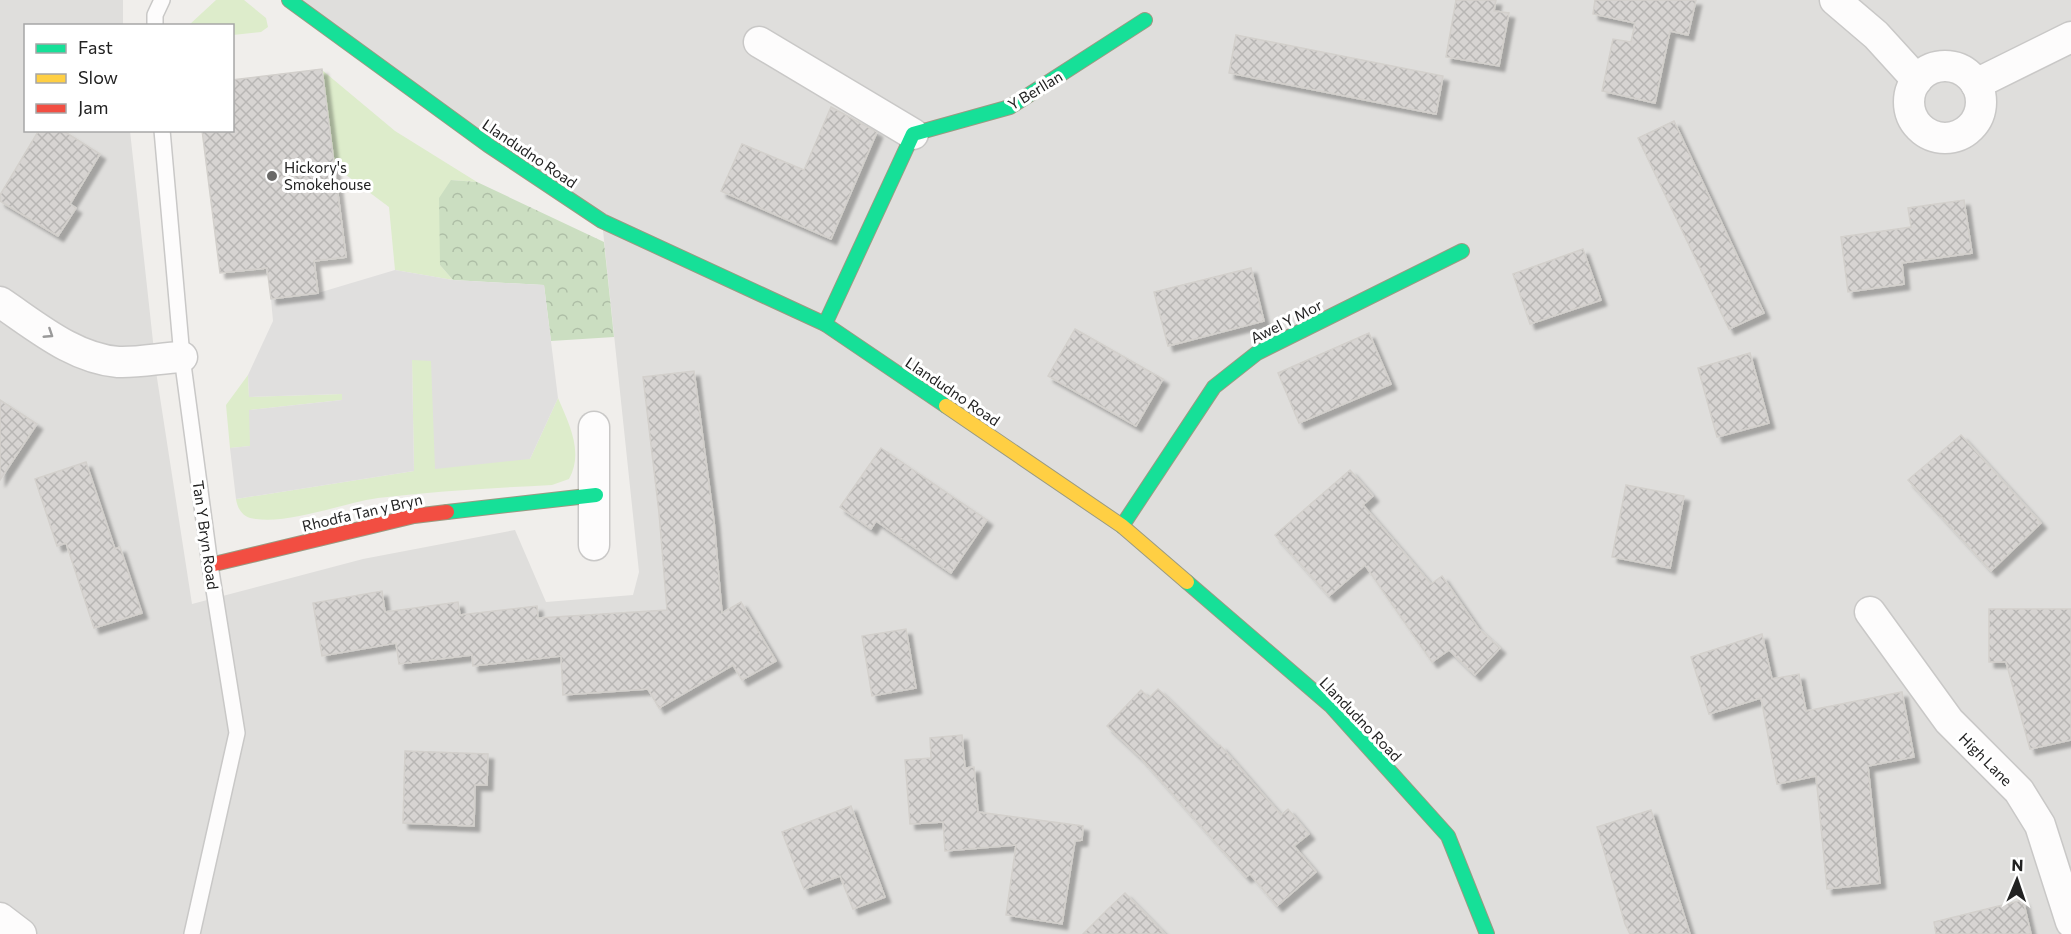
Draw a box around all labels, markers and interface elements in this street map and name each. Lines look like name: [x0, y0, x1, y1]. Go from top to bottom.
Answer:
legend: [24, 24, 234, 132]
text: Fast: [78, 36, 113, 58]
text: Slow: [78, 66, 118, 88]
street label: Y Berllan: [1005, 67, 1065, 113]
text: Jam: [78, 96, 108, 118]
street label: Llandudno Road: [479, 115, 581, 191]
place label: Hickory's Smokehouse: [284, 158, 371, 193]
marker: Hickory's Smokehouse: [265, 169, 279, 183]
street label: Awel Y Mor: [1247, 295, 1325, 347]
one-way arrow: [42, 327, 53, 338]
street label: Llandudno Road: [902, 353, 1004, 429]
street label: Tan Y Bryn Road: [189, 479, 223, 591]
street label: Rhodfa Tan y Bryn: [300, 489, 424, 535]
street label: Llandudno Road: [1316, 673, 1406, 765]
street label: High Lane: [1956, 729, 2016, 789]
north arrow: [1987, 850, 2047, 910]
text: N: [2011, 855, 2024, 874]

